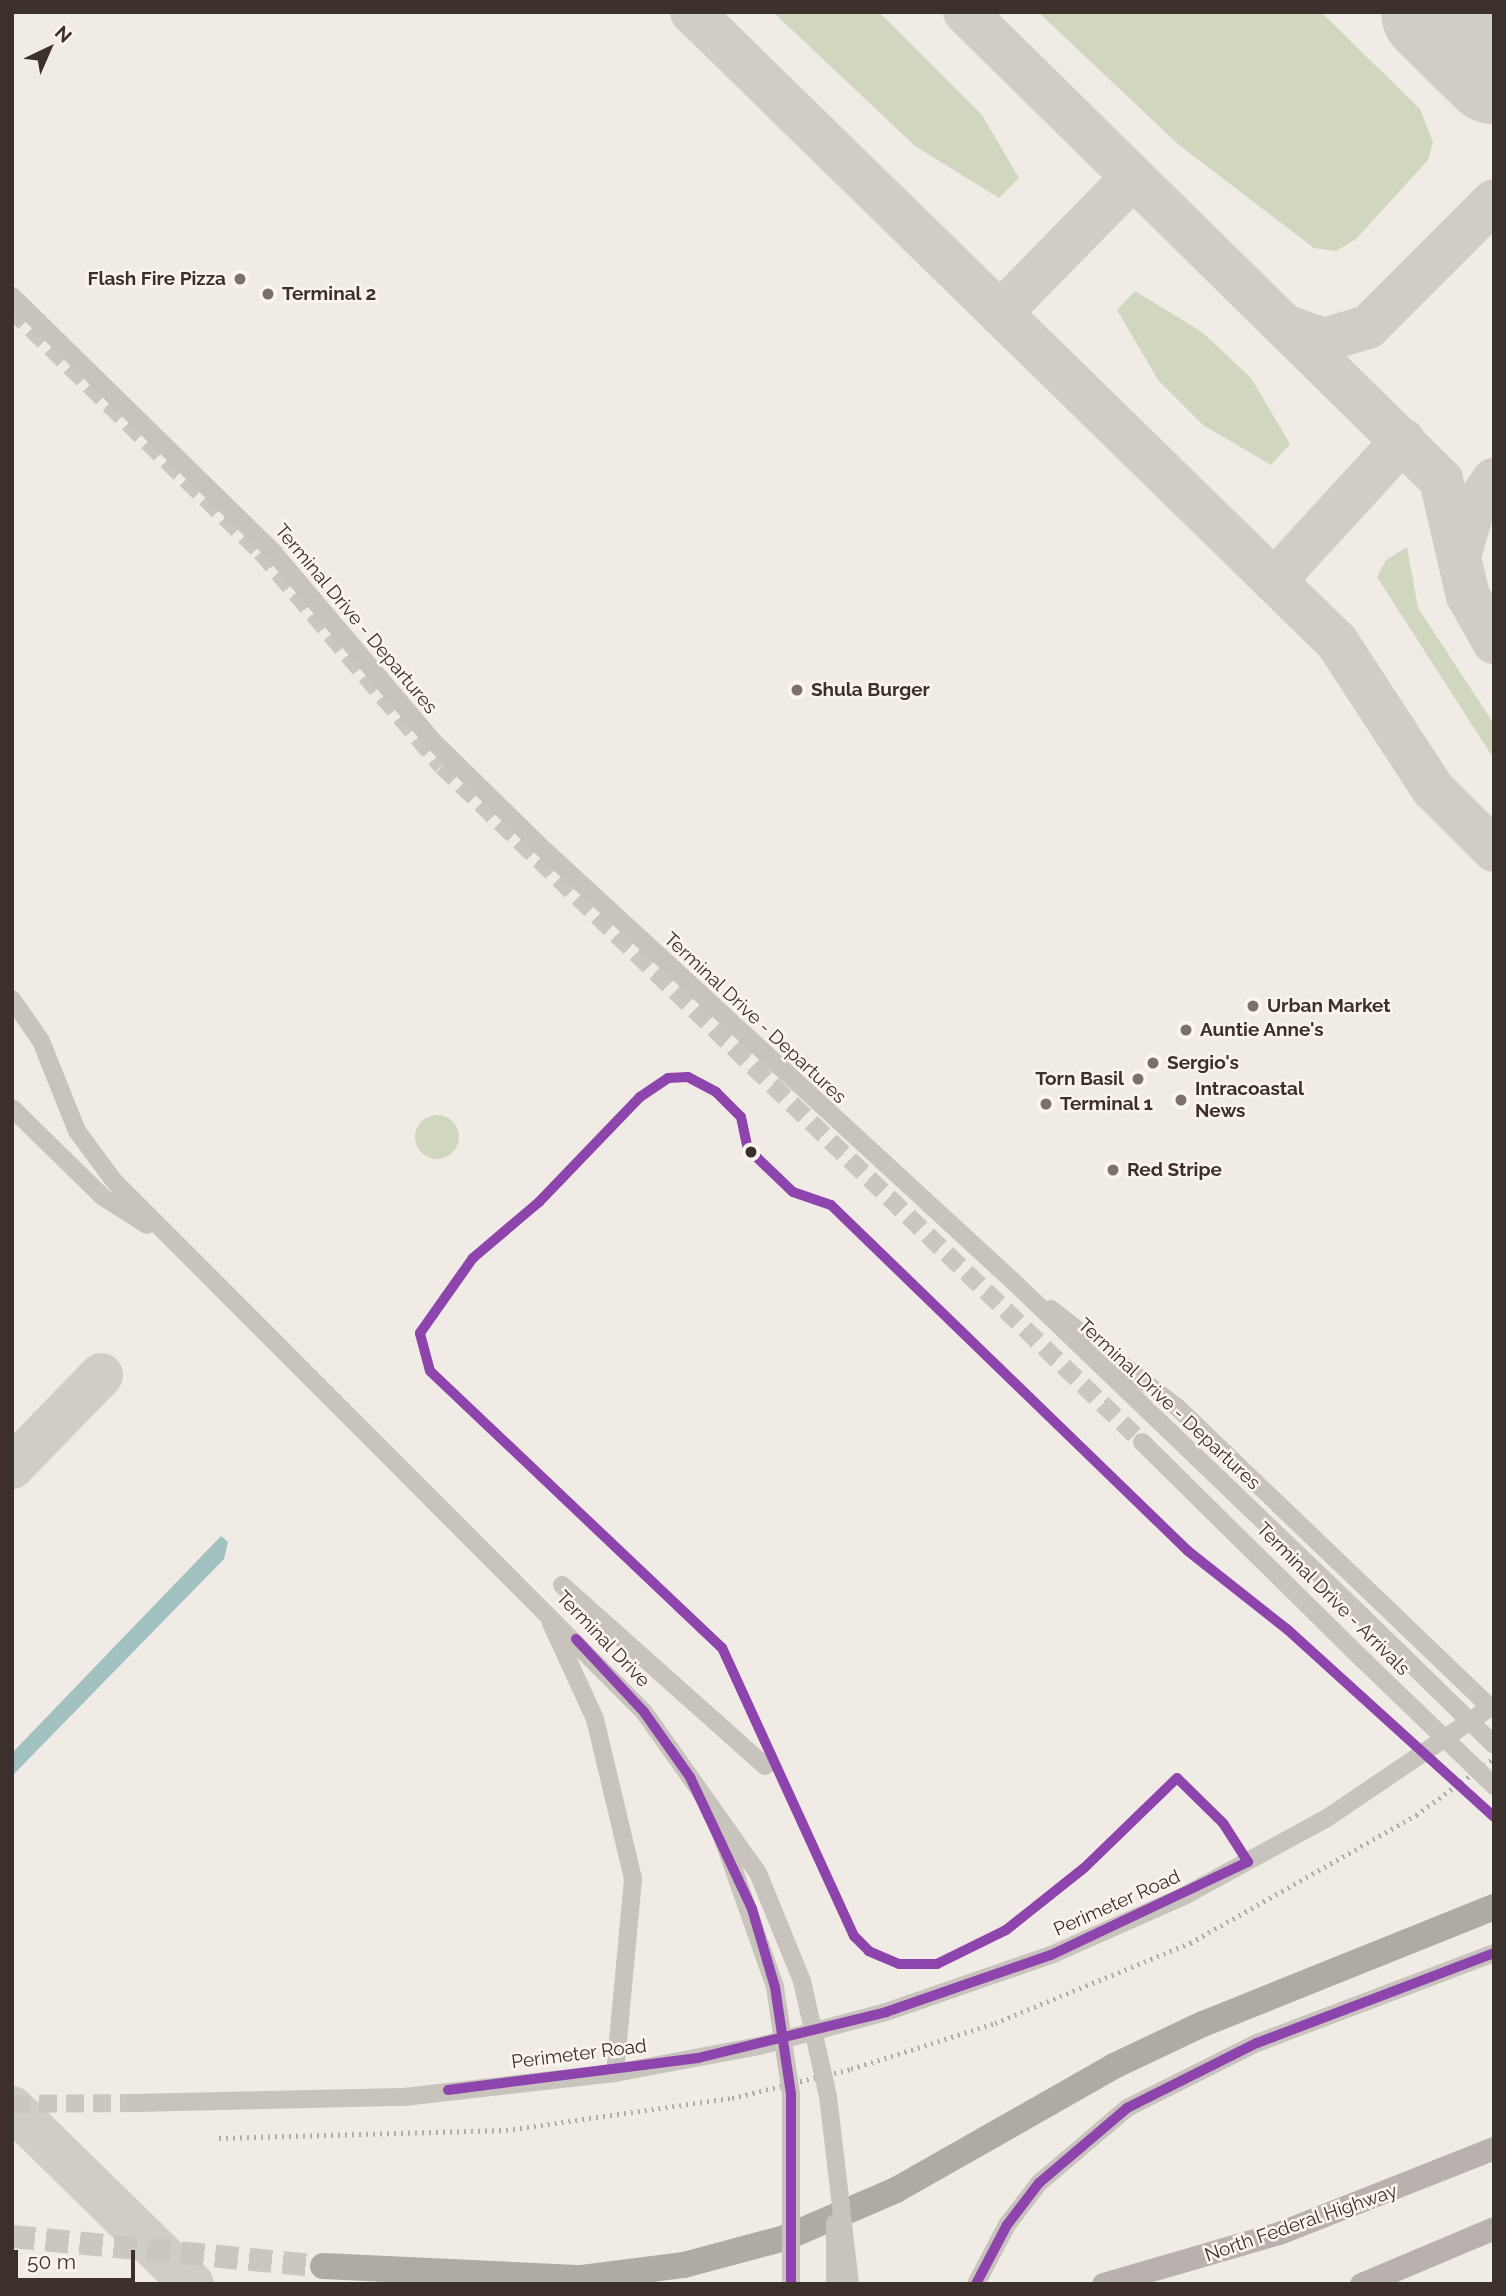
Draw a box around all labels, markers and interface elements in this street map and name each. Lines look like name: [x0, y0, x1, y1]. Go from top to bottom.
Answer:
north arrow: [14, 14, 84, 84]
text: N: [51, 21, 76, 47]
place label: Flash Fire Pizza: [88, 268, 226, 290]
marker: Flash Fire Pizza: [232, 271, 248, 287]
place label: Terminal 2: [282, 283, 377, 305]
marker: Terminal 2: [260, 286, 276, 302]
street label: Terminal Drive - Departures: [270, 519, 442, 719]
place label: Shula Burger: [811, 679, 930, 701]
marker: Shula Burger: [789, 682, 805, 698]
street label: Terminal Drive - Departures: [659, 927, 851, 1109]
place label: Urban Market: [1267, 995, 1391, 1017]
marker: Urban Market: [1245, 998, 1261, 1014]
place label: Auntie Anne's: [1200, 1019, 1324, 1041]
marker: Auntie Anne's: [1178, 1022, 1194, 1038]
place label: Sergio's: [1167, 1052, 1239, 1074]
marker: Sergio's: [1145, 1055, 1161, 1071]
place label: Torn Basil: [1035, 1068, 1124, 1090]
marker: Torn Basil: [1130, 1071, 1146, 1087]
place label: Intracoastal News: [1195, 1078, 1304, 1122]
marker: Intracoastal News: [1173, 1092, 1189, 1108]
place label: Terminal 1: [1060, 1093, 1154, 1115]
marker: Terminal 1: [1038, 1096, 1054, 1112]
unlabelled marker: [744, 1145, 758, 1159]
place label: Red Stripe: [1127, 1159, 1222, 1181]
marker: Red Stripe: [1105, 1162, 1121, 1178]
street label: Terminal Drive - Departures: [1073, 1313, 1265, 1495]
street label: Terminal Drive - Arrivals: [1251, 1517, 1415, 1681]
street label: Terminal Drive: [551, 1586, 655, 1692]
street label: Perimeter Road: [1050, 1865, 1184, 1941]
street label: Perimeter Road: [510, 2034, 648, 2074]
street label: North Federal Highway: [1201, 2179, 1401, 2267]
scale bar: [18, 2236, 138, 2280]
text: 50 m: [27, 2249, 76, 2274]

